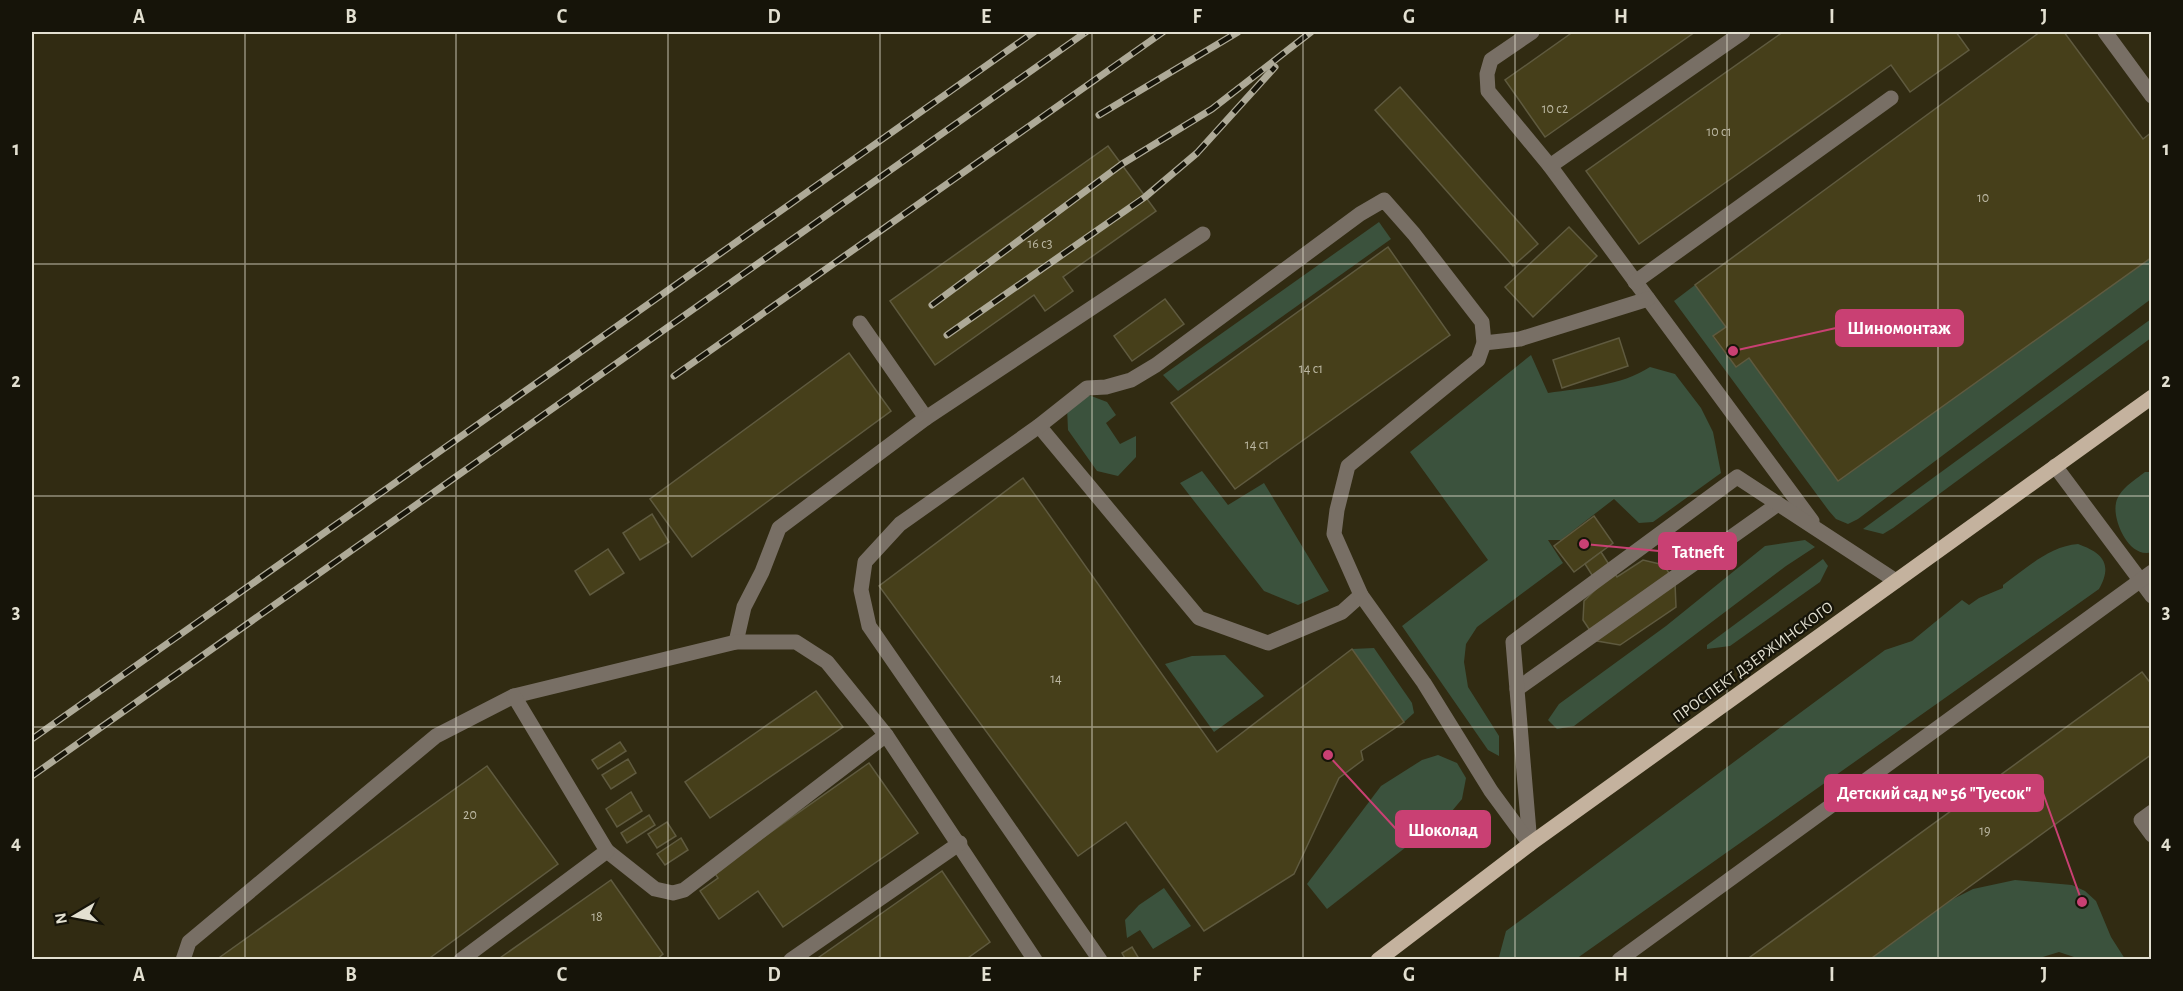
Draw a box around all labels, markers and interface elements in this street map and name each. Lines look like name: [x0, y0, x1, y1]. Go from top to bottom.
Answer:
text: A: [133, 7, 145, 27]
text: B: [345, 7, 357, 27]
text: C: [557, 7, 568, 27]
text: D: [767, 7, 781, 27]
text: E: [981, 7, 991, 27]
text: F: [1192, 7, 1202, 27]
text: G: [1403, 7, 1415, 27]
text: H: [1614, 7, 1628, 27]
text: I: [1829, 7, 1835, 27]
text: J: [2041, 7, 2047, 27]
house number: 10 с2: [1542, 102, 1568, 116]
house number: 10 с1: [1707, 125, 1732, 139]
text: 1: [12, 139, 20, 159]
text: 1: [2162, 139, 2170, 159]
house number: 10: [1977, 191, 1989, 205]
house number: 16 с3: [1027, 237, 1053, 251]
callout: Шиномонтаж: [1836, 310, 1963, 346]
text: Шиномонтаж: [1847, 320, 1951, 338]
house number: 14 с1: [1299, 362, 1323, 376]
text: 2: [11, 371, 21, 391]
text: 2: [2161, 371, 2171, 391]
house number: 14 с1: [1245, 438, 1269, 452]
callout: Tatneft: [1659, 533, 1736, 569]
text: Tatneft: [1672, 544, 1724, 562]
street label: ПРОСПЕКТ ДЗЕРЖИНСКОГО: [1670, 598, 1836, 726]
text: 3: [12, 602, 20, 622]
text: 3: [2162, 602, 2170, 622]
house number: 14: [1050, 672, 1062, 686]
callout: Детский сад № 56 "Туесок": [1825, 775, 2043, 811]
text: Детский сад № 56 "Туесок": [1837, 785, 2031, 803]
house number: 20: [463, 808, 477, 822]
callout: Шоколад: [1396, 811, 1490, 847]
text: Шоколад: [1408, 822, 1478, 840]
house number: 19: [1979, 824, 1991, 838]
text: 4: [11, 833, 21, 853]
text: 4: [2161, 833, 2171, 853]
north arrow: [45, 886, 105, 946]
house number: 18: [591, 910, 603, 924]
text: N: [52, 912, 70, 925]
text: A: [133, 965, 145, 985]
text: B: [345, 965, 357, 985]
text: C: [557, 965, 568, 985]
text: D: [767, 965, 781, 985]
text: E: [981, 965, 991, 985]
text: F: [1192, 965, 1202, 985]
text: G: [1403, 965, 1415, 985]
text: H: [1614, 965, 1628, 985]
text: I: [1829, 965, 1835, 985]
text: J: [2041, 965, 2047, 985]

